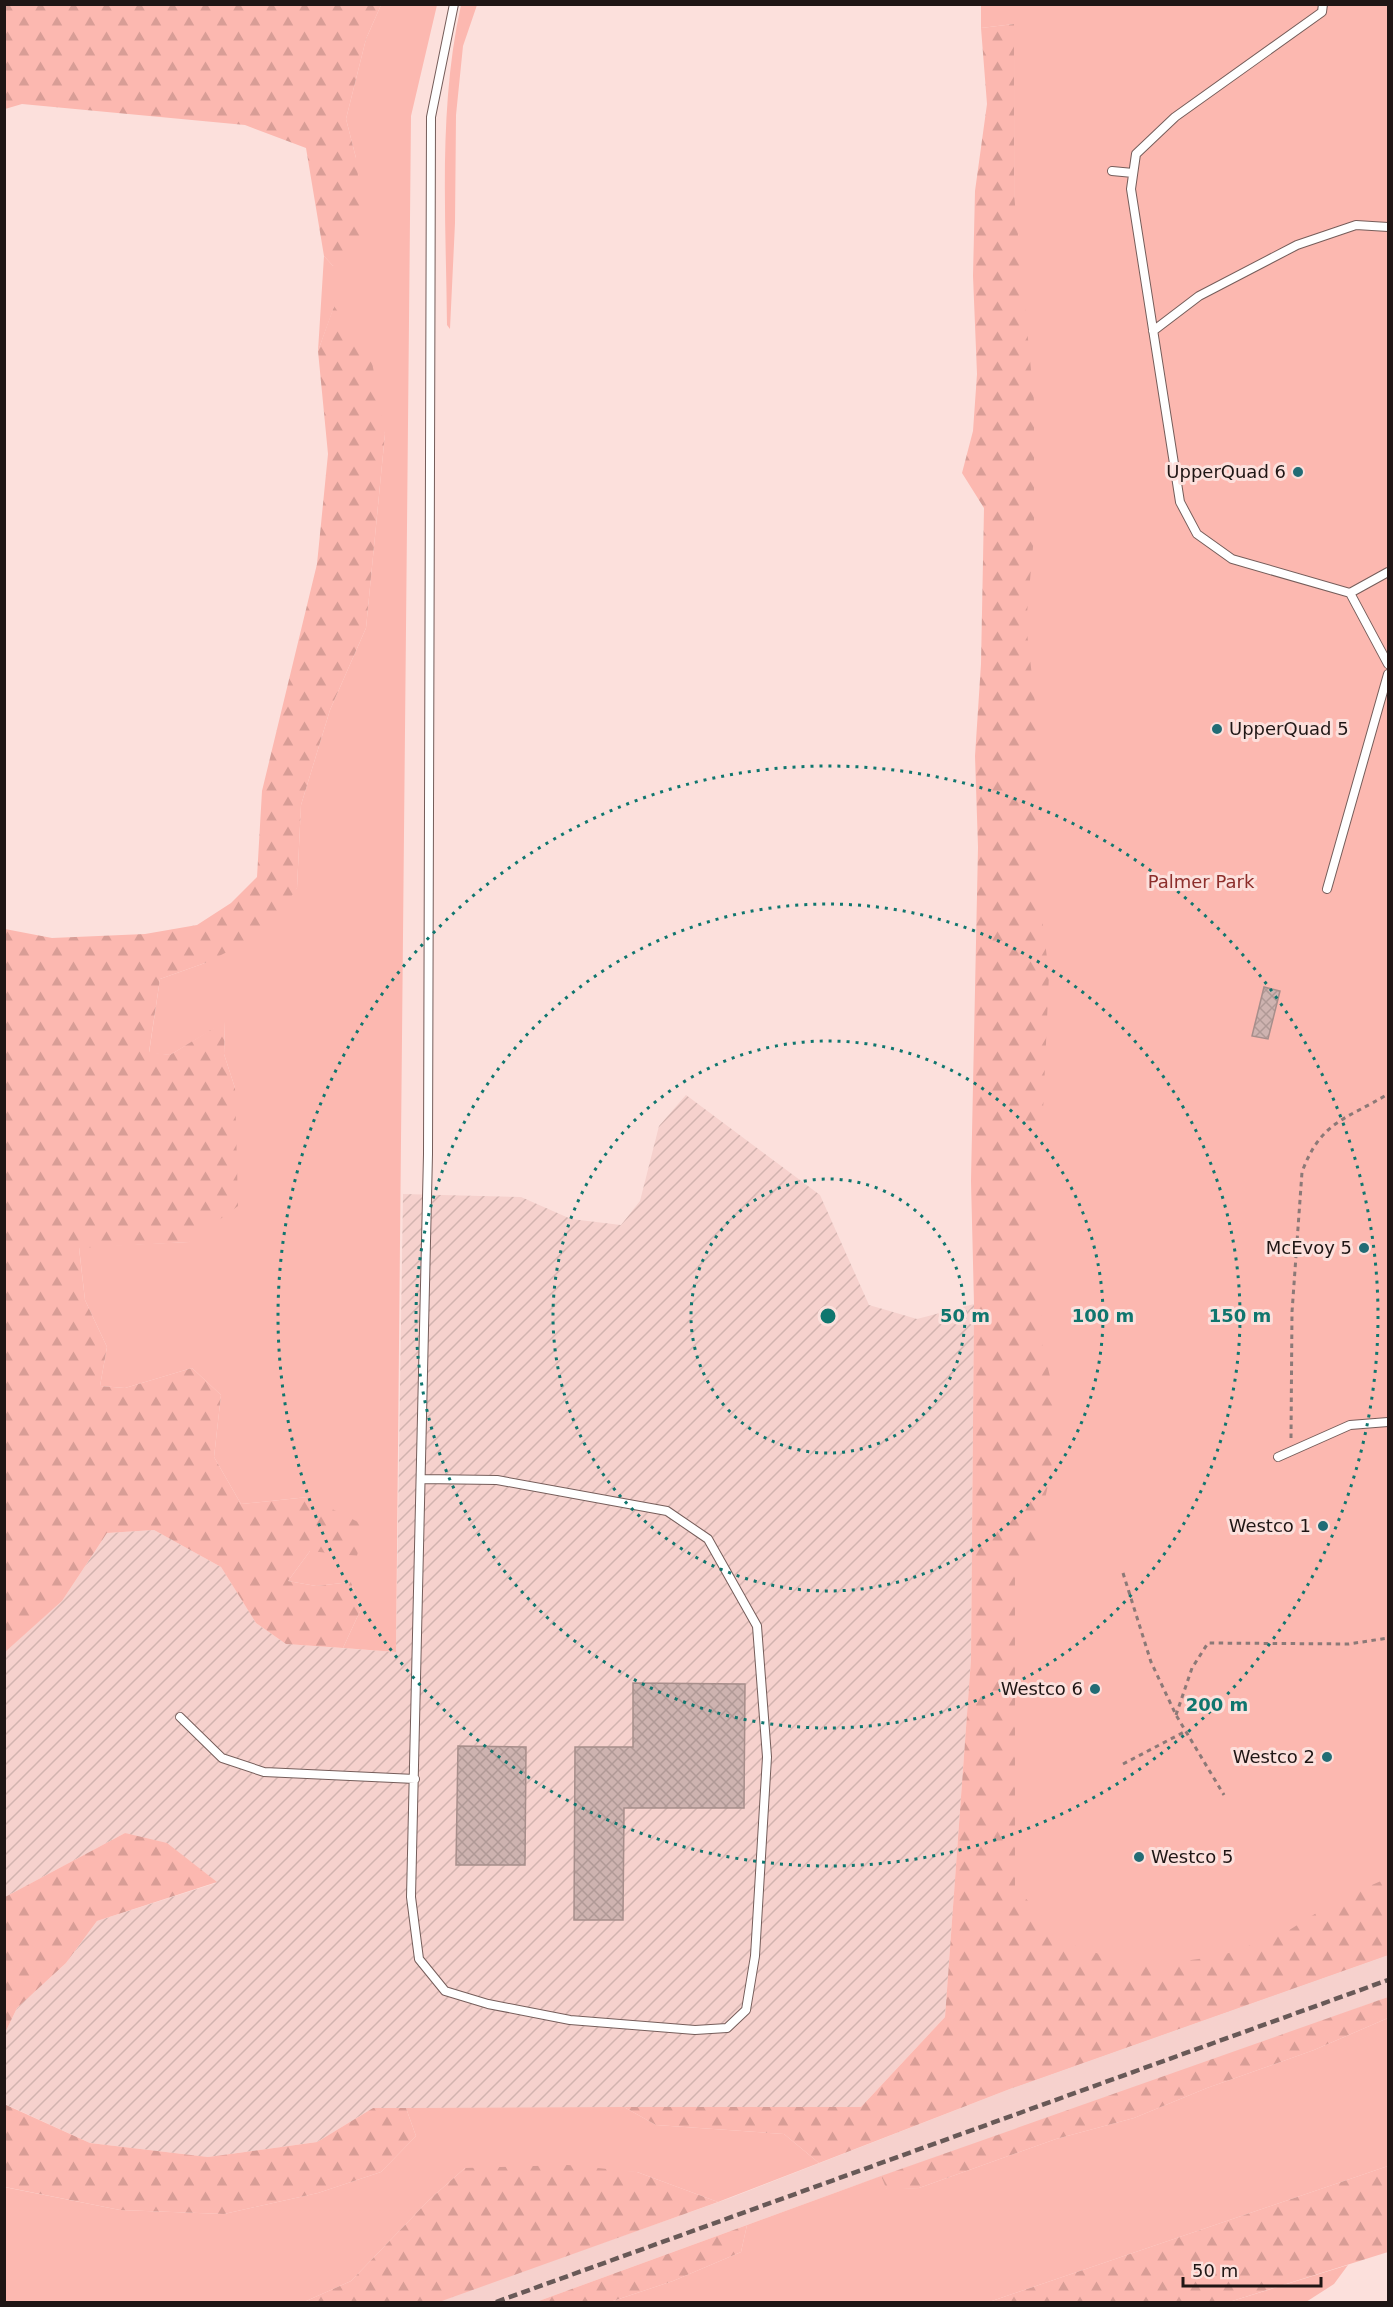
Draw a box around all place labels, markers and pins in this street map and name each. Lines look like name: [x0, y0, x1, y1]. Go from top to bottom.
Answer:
place label: UpperQuad 6: [1166, 461, 1286, 482]
marker: UpperQuad 6: [1291, 465, 1305, 479]
place label: UpperQuad 5: [1229, 718, 1349, 739]
marker: UpperQuad 5: [1210, 722, 1224, 736]
place label: McEvoy 5: [1266, 1237, 1352, 1258]
marker: McEvoy 5: [1357, 1241, 1371, 1255]
centre of rings: [818, 1306, 838, 1326]
place label: Westco 1: [1229, 1515, 1311, 1536]
marker: Westco 1: [1316, 1519, 1330, 1533]
place label: Westco 6: [1001, 1678, 1083, 1699]
marker: Westco 6: [1088, 1682, 1102, 1696]
place label: Westco 2: [1233, 1746, 1315, 1767]
marker: Westco 2: [1320, 1750, 1334, 1764]
place label: Westco 5: [1151, 1846, 1233, 1867]
marker: Westco 5: [1132, 1850, 1146, 1864]

